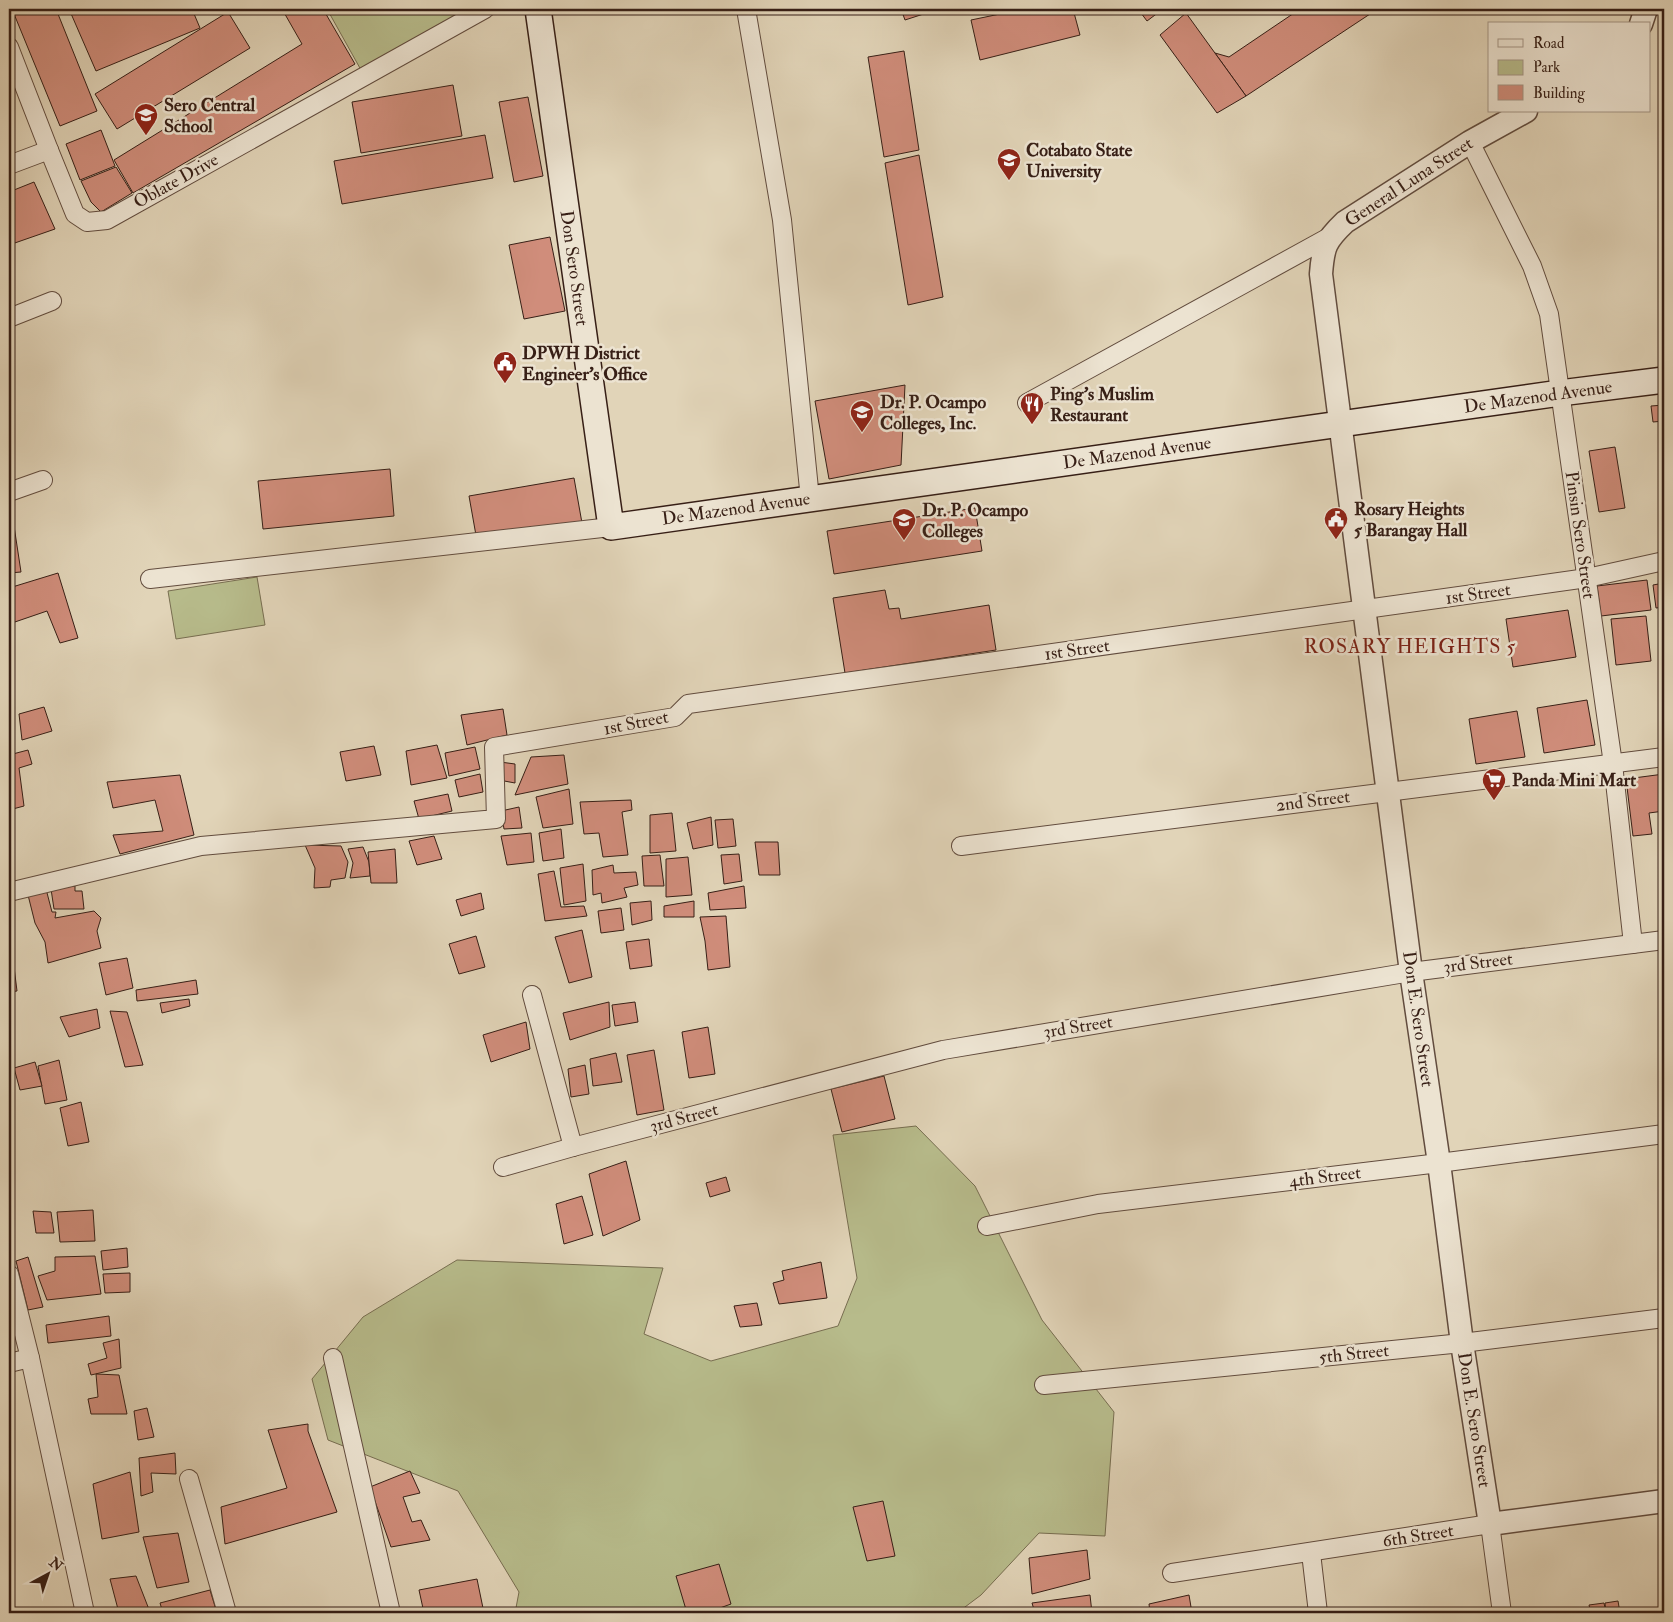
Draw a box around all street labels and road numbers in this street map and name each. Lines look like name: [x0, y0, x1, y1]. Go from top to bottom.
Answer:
street label: General Luna Street: [1341, 132, 1478, 232]
street label: Oblate Drive: [129, 148, 223, 214]
street label: Don Sero Street: [555, 209, 594, 327]
street label: De Mazenod Avenue: [1462, 375, 1614, 419]
street label: De Mazenod Avenue: [1061, 431, 1213, 475]
street label: Pinsin Sero Street: [1560, 470, 1600, 600]
street label: De Mazenod Avenue: [660, 487, 812, 531]
street label: 1st Street: [1444, 578, 1512, 610]
street label: 1st Street: [1043, 634, 1111, 666]
street label: 1st Street: [602, 705, 671, 741]
street label: 2nd Street: [1275, 785, 1351, 817]
street label: 3rd Street: [1442, 947, 1514, 979]
street label: Don E. Sero Street: [1397, 950, 1439, 1088]
street label: 3rd Street: [1042, 1010, 1114, 1044]
street label: 3rd Street: [647, 1098, 721, 1138]
street label: 4th Street: [1288, 1161, 1362, 1193]
street label: 5th Street: [1318, 1339, 1390, 1369]
street label: Don E. Sero Street: [1452, 1351, 1496, 1489]
street label: 6th Street: [1381, 1519, 1455, 1553]

